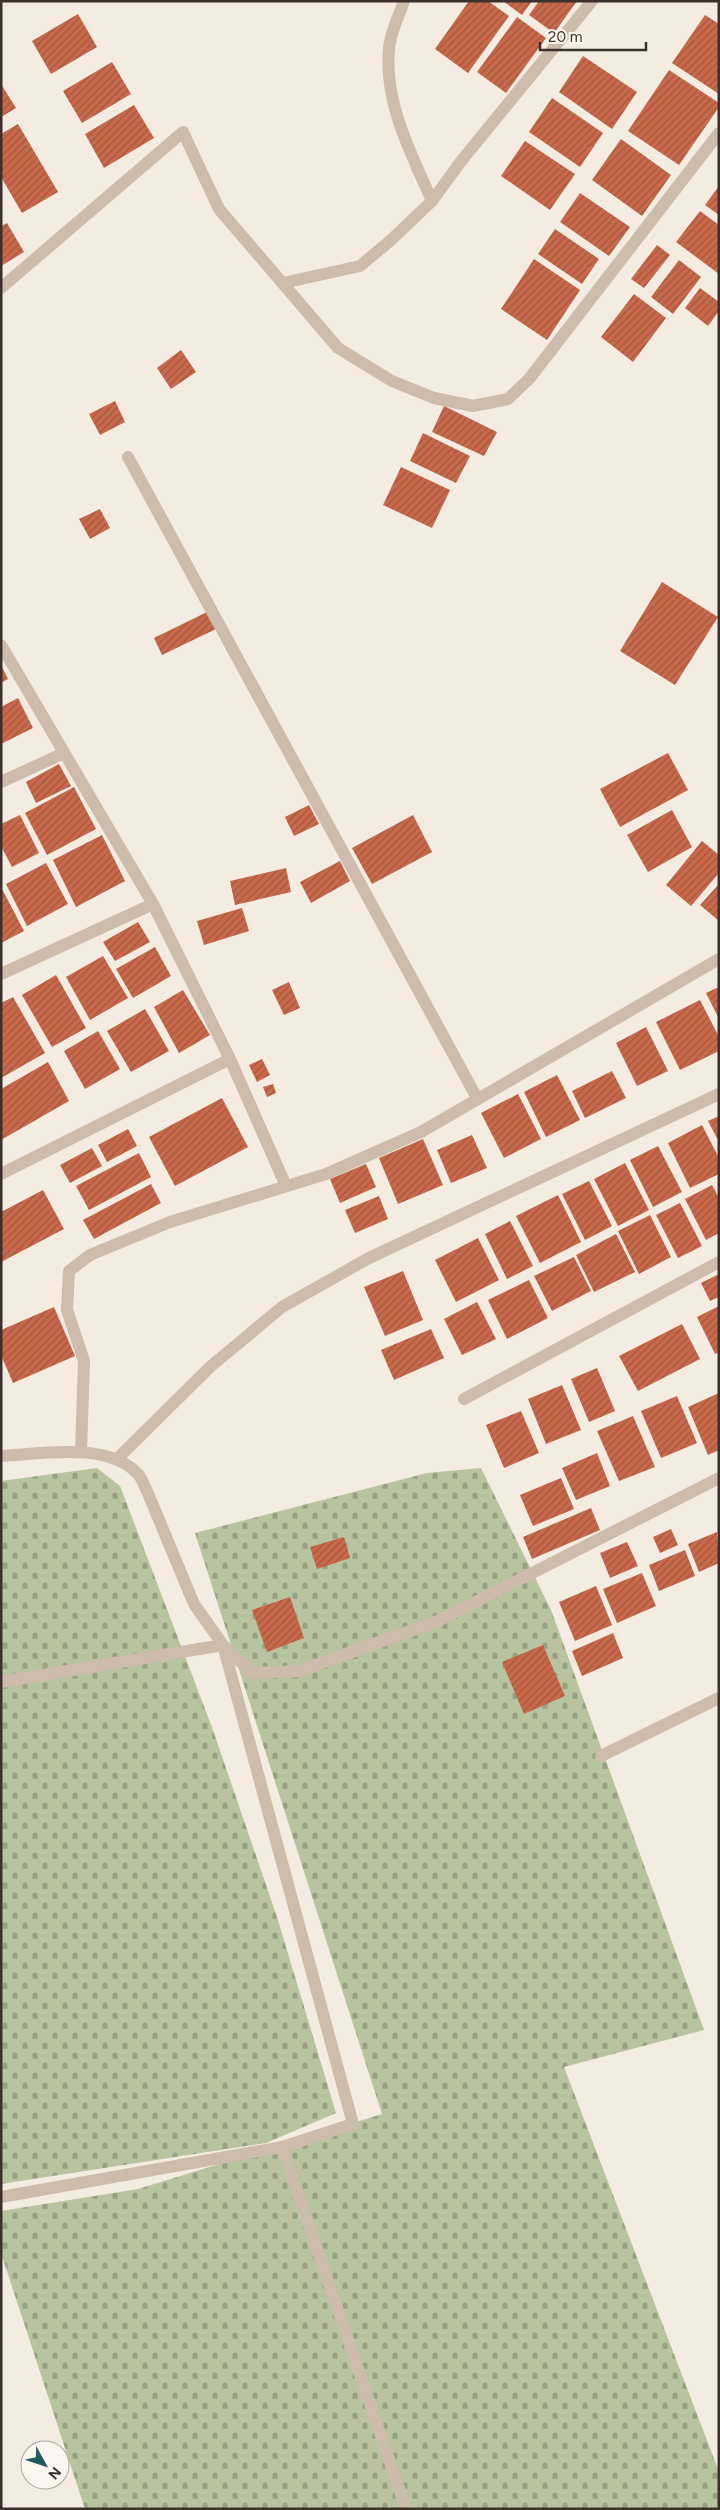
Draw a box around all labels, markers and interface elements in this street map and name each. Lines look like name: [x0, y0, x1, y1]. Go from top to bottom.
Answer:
scale bar: [540, 20, 646, 52]
text: 20 m: [548, 28, 582, 46]
north arrow: [20, 2440, 70, 2490]
text: N: [45, 2463, 65, 2483]

